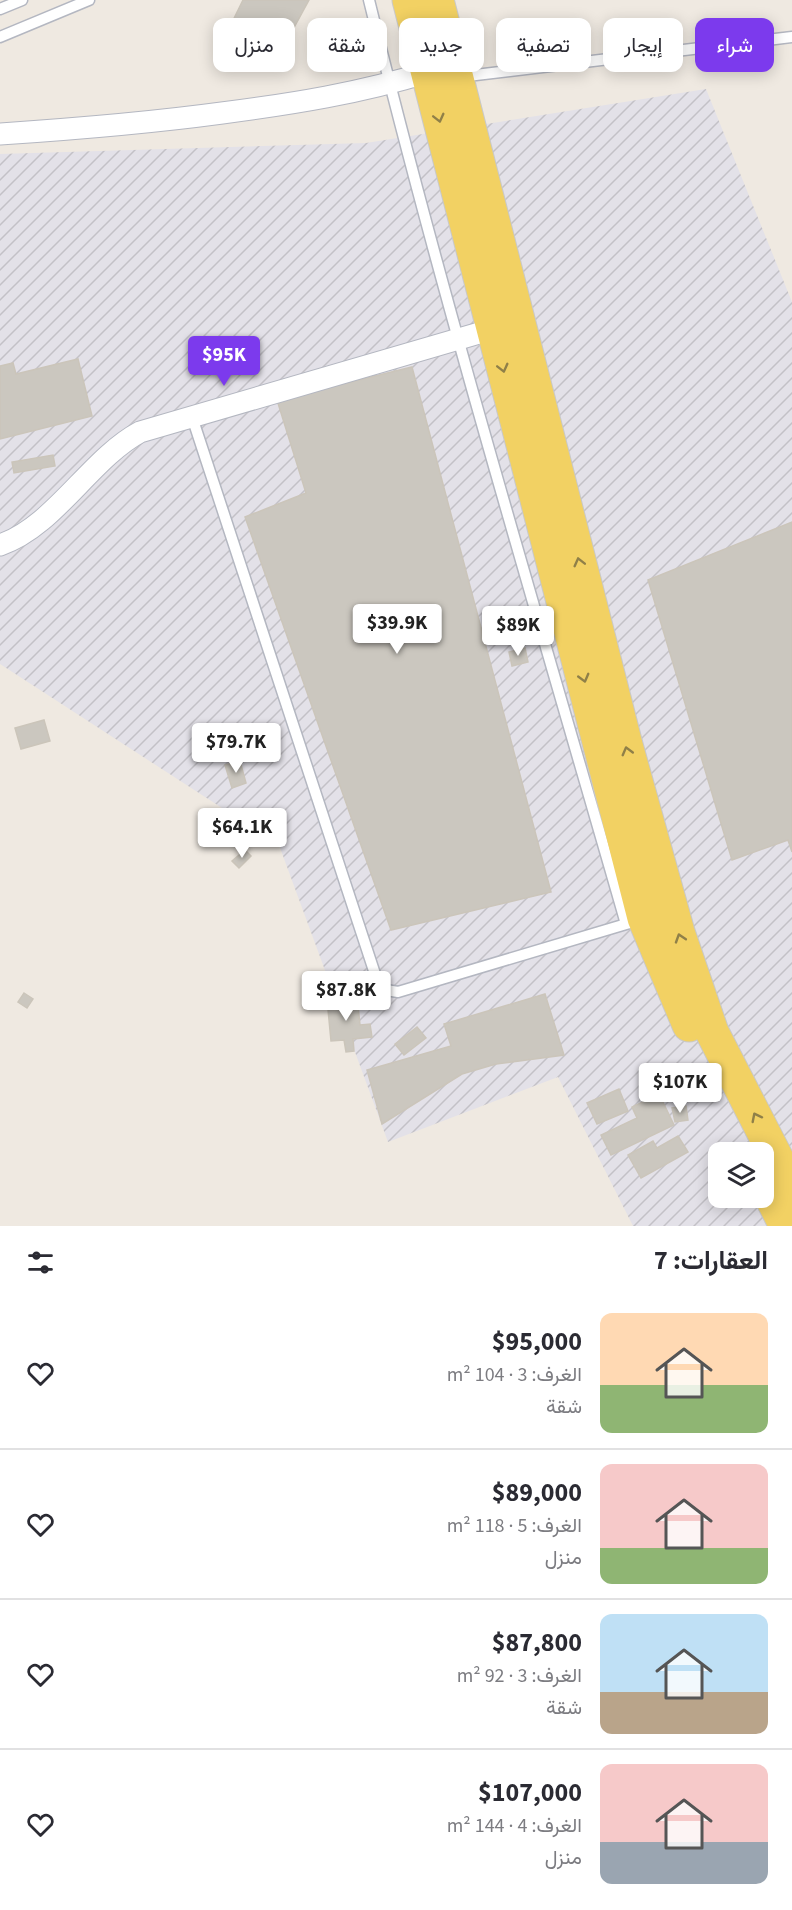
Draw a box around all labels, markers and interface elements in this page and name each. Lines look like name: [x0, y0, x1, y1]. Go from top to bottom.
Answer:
chip: منزل: [213, 18, 295, 72]
chip: شقة: [307, 18, 387, 72]
chip: جديد: [399, 18, 484, 72]
chip: تصفية: [496, 18, 591, 72]
chip: إيجار: [603, 18, 683, 72]
chip: شراء: [695, 18, 774, 72]
one-way arrow: [432, 113, 445, 123]
pin: $95K: [188, 336, 260, 387]
text: $95K: [202, 341, 246, 369]
one-way arrow: [495, 363, 508, 373]
one-way arrow: [573, 557, 586, 567]
pin: $39.9K: [348, 604, 446, 655]
pin: $89K: [482, 606, 554, 657]
text: $39.9K: [367, 609, 427, 637]
text: $89K: [496, 611, 540, 639]
one-way arrow: [576, 673, 589, 683]
pin: $79.7K: [187, 723, 285, 774]
text: $79.7K: [206, 728, 266, 756]
one-way arrow: [622, 746, 634, 756]
pin: $64.1K: [193, 808, 291, 859]
text: $64.1K: [212, 813, 272, 841]
one-way arrow: [675, 933, 687, 944]
pin: $87.8K: [297, 971, 395, 1022]
text: $87.8K: [316, 976, 376, 1004]
pin: $107K: [638, 1063, 722, 1114]
text: $107K: [653, 1068, 707, 1096]
one-way arrow: [752, 1113, 763, 1124]
map controls: [708, 1142, 774, 1208]
button: layers: [708, 1142, 774, 1208]
text: العقارات: 7: [654, 1242, 768, 1279]
icon: filters: [24, 1246, 57, 1279]
text: $95,000: [492, 1323, 582, 1360]
icon: home: [648, 1337, 720, 1409]
icon: heart: [24, 1357, 57, 1390]
text: الغرف: 3 · 104 m²: [447, 1361, 582, 1389]
text: شقة: [546, 1393, 582, 1421]
text: $89,000: [492, 1474, 582, 1511]
icon: home: [648, 1488, 720, 1560]
icon: heart: [24, 1508, 57, 1541]
text: الغرف: 5 · 118 m²: [447, 1512, 582, 1540]
text: منزل: [545, 1544, 582, 1572]
text: $87,800: [492, 1624, 582, 1661]
icon: home: [648, 1638, 720, 1710]
icon: heart: [24, 1658, 57, 1691]
text: الغرف: 3 · 92 m²: [457, 1662, 582, 1690]
text: شقة: [546, 1694, 582, 1722]
text: $107,000: [478, 1774, 582, 1811]
icon: home: [648, 1788, 720, 1860]
icon: heart: [24, 1808, 57, 1841]
text: الغرف: 4 · 144 m²: [447, 1812, 582, 1840]
text: منزل: [545, 1844, 582, 1872]

